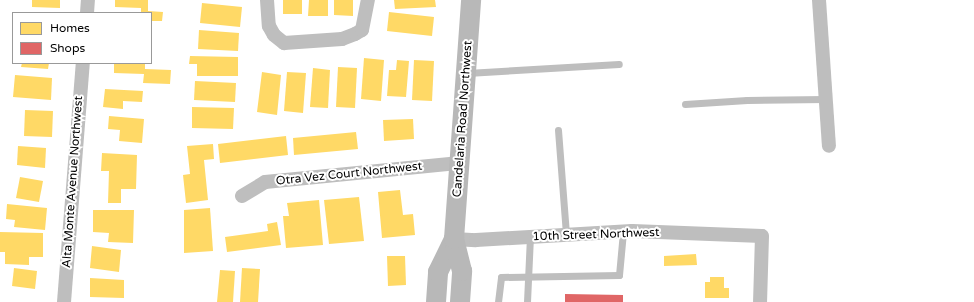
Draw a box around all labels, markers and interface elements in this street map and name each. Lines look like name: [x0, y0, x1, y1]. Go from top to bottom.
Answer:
legend: [12, 12, 152, 64]
text: Homes: [50, 21, 90, 35]
street label: Candelaria Road Northwest: [450, 40, 476, 198]
text: Shops: [50, 41, 85, 55]
street label: Alta Monte Avenue Northwest: [60, 96, 86, 268]
street label: Otra Vez Court Northwest: [275, 159, 423, 189]
street label: 10th Street Northwest: [532, 226, 660, 244]

